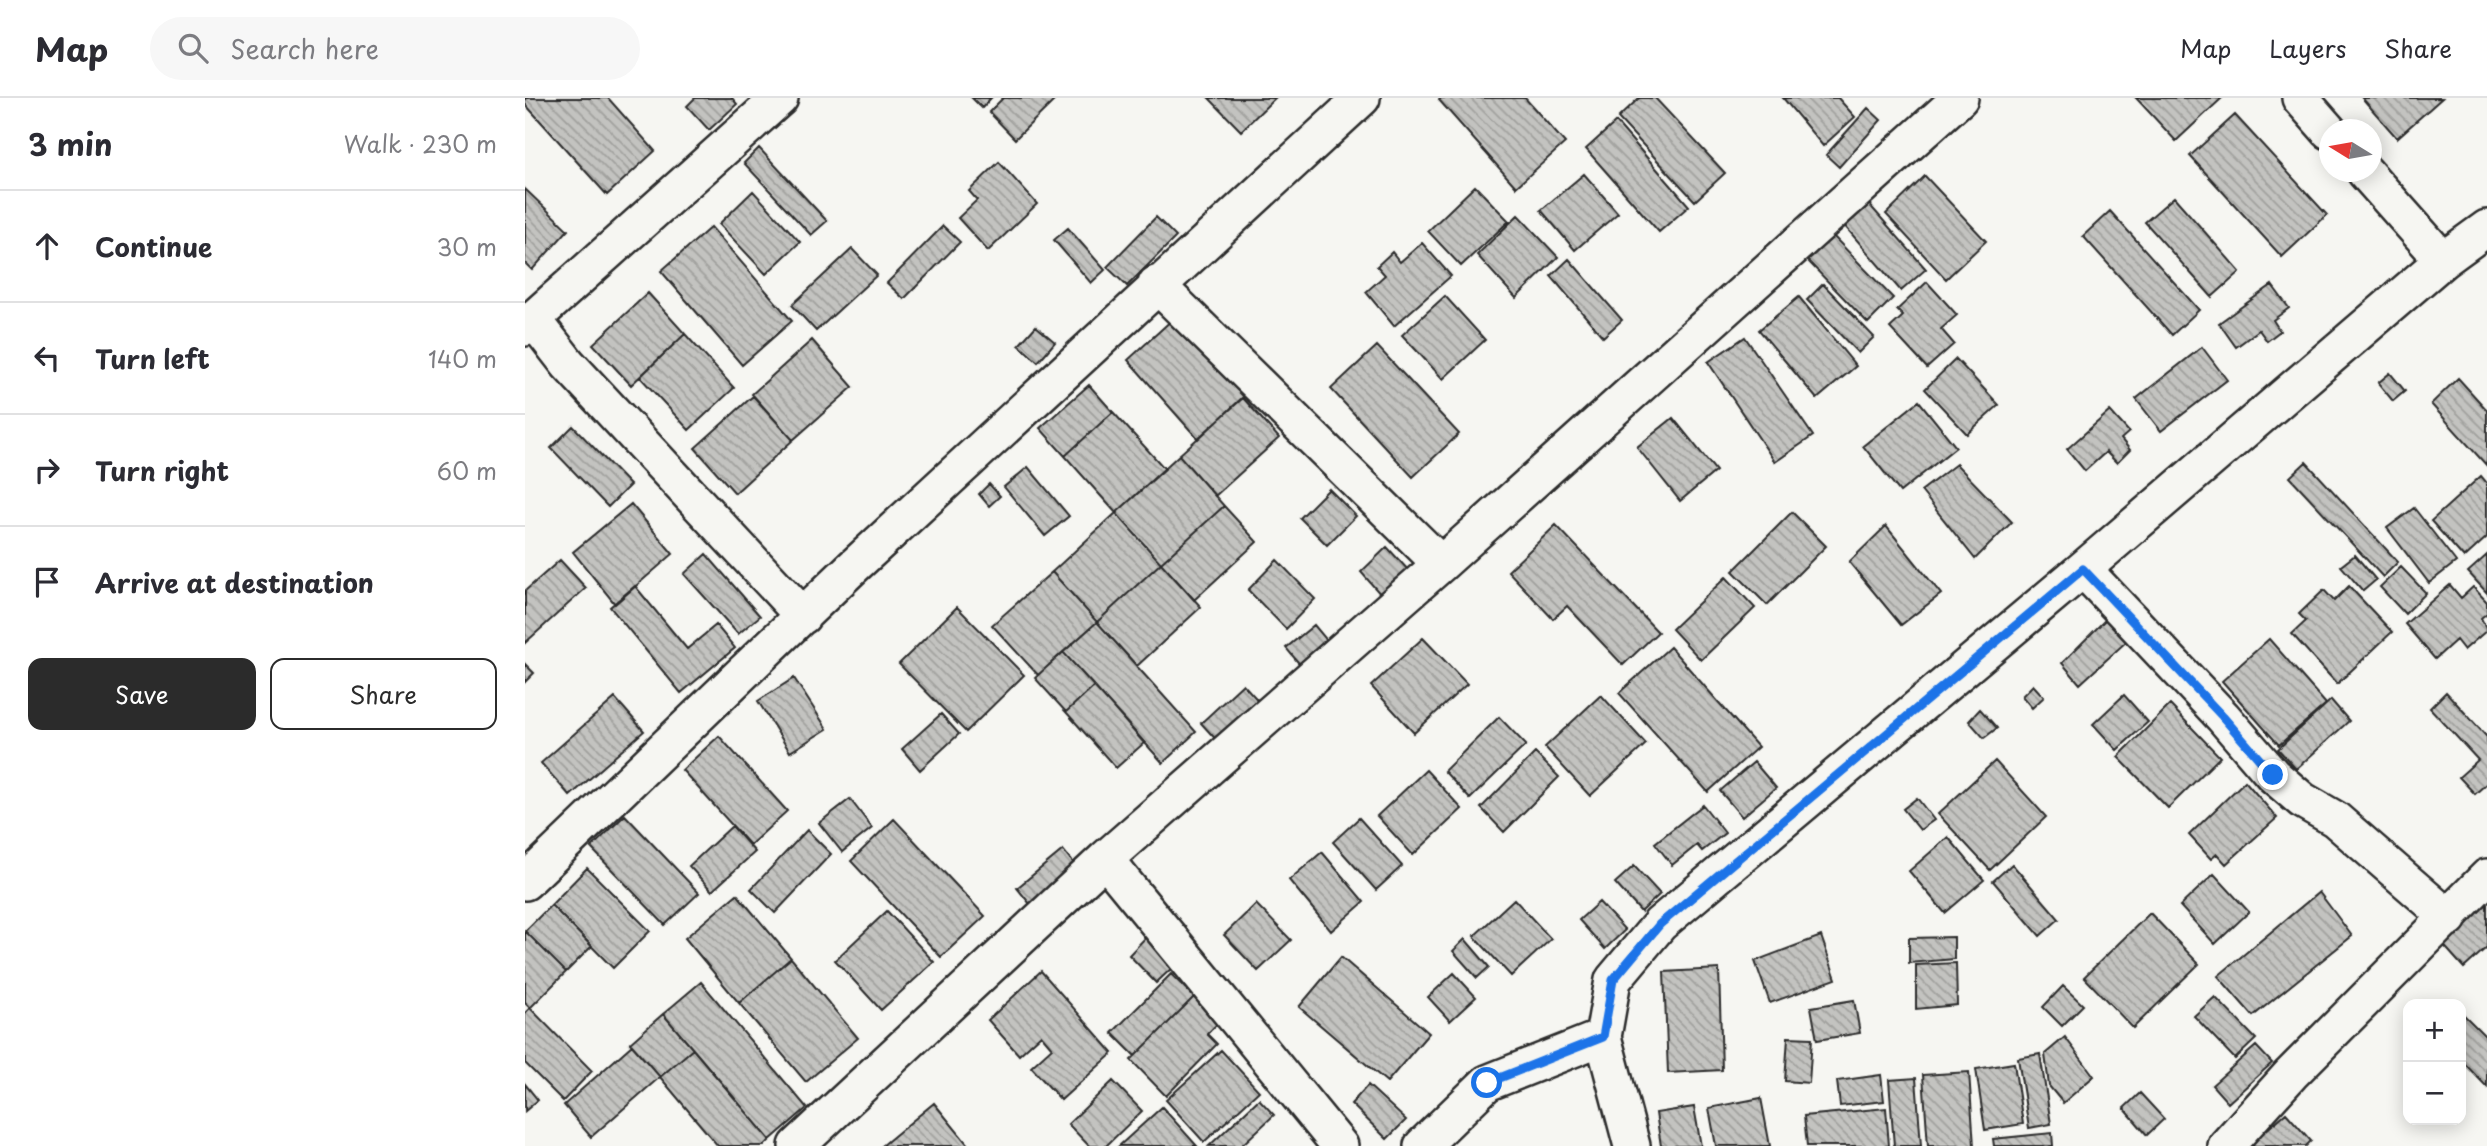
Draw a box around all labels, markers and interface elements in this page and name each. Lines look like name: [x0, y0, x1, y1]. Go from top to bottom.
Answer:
search box: [150, 17, 640, 80]
text: Map: [35, 23, 108, 73]
icon: search: [174, 29, 212, 67]
text: Search here: [230, 29, 379, 68]
text: Map: [2180, 30, 2231, 66]
text: Layers: [2269, 30, 2346, 66]
text: Share: [2384, 30, 2452, 66]
north arrow: [2319, 119, 2382, 182]
text: 3 min: [28, 121, 113, 166]
text: Walk · 230 m: [344, 126, 497, 161]
icon: ahead: [28, 227, 66, 265]
text: Continue: [95, 227, 212, 266]
text: 30 m: [436, 229, 497, 264]
icon: left: [28, 339, 66, 377]
text: Turn left: [95, 339, 210, 378]
text: 140 m: [428, 341, 497, 376]
icon: right: [28, 451, 66, 489]
text: Turn right: [95, 451, 229, 490]
text: 60 m: [437, 453, 497, 488]
icon: arrive: [28, 563, 66, 601]
text: Arrive at destination: [95, 563, 374, 602]
button: Save: [28, 658, 256, 730]
button: Share: [270, 658, 497, 730]
route end: [2257, 759, 2288, 790]
map controls: [2403, 999, 2466, 1125]
button: +: [2403, 999, 2466, 1062]
button: −: [2403, 1062, 2466, 1125]
route start: [1471, 1067, 1502, 1098]

